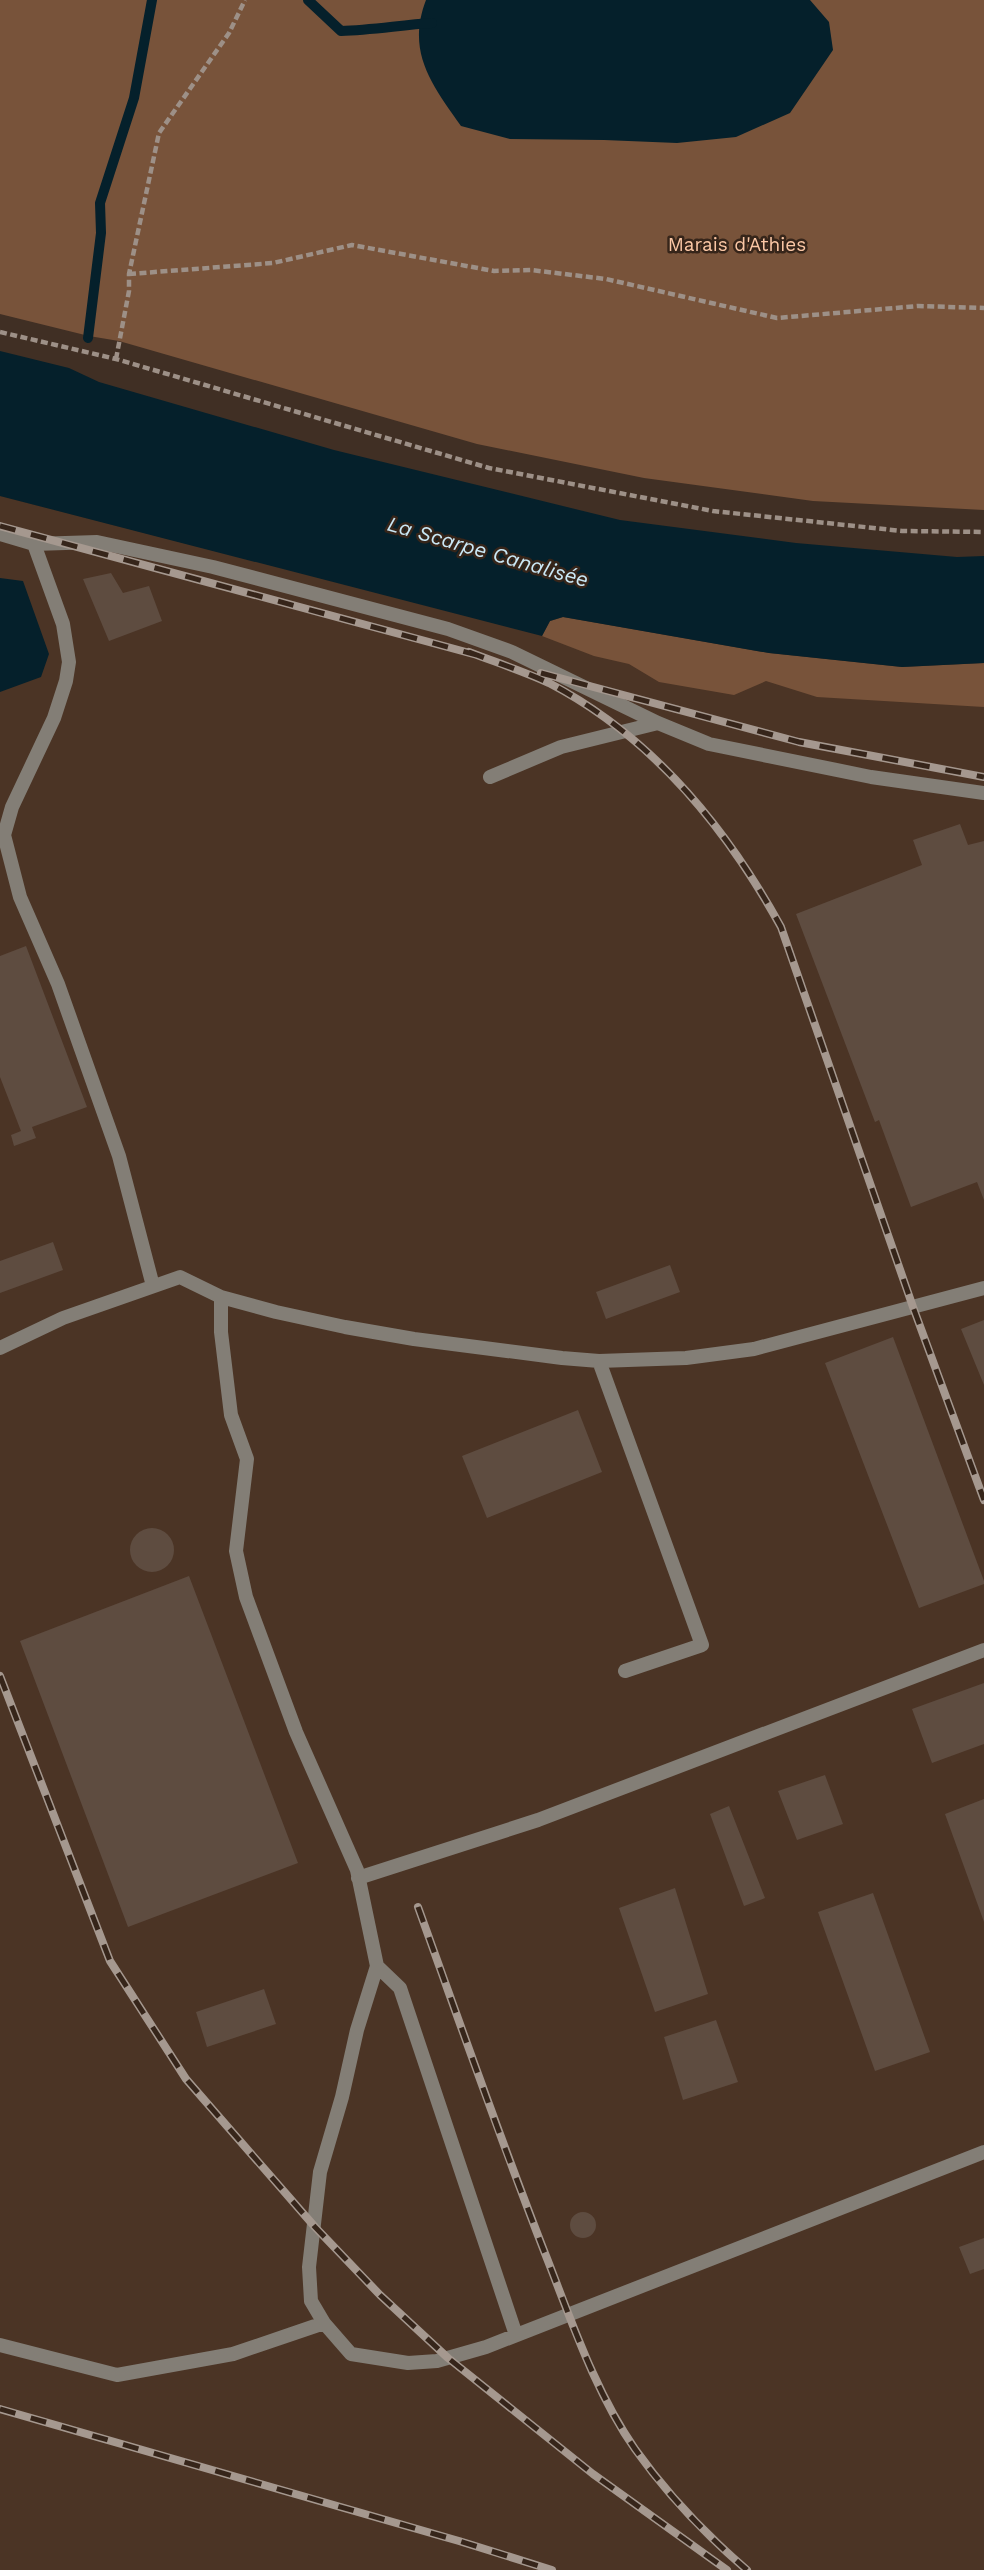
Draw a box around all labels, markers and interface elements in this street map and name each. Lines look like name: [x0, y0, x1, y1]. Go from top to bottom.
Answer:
park label: Marais d'Athies: [668, 233, 806, 256]
water label: La Scarpe Canalisée: [385, 511, 592, 592]

